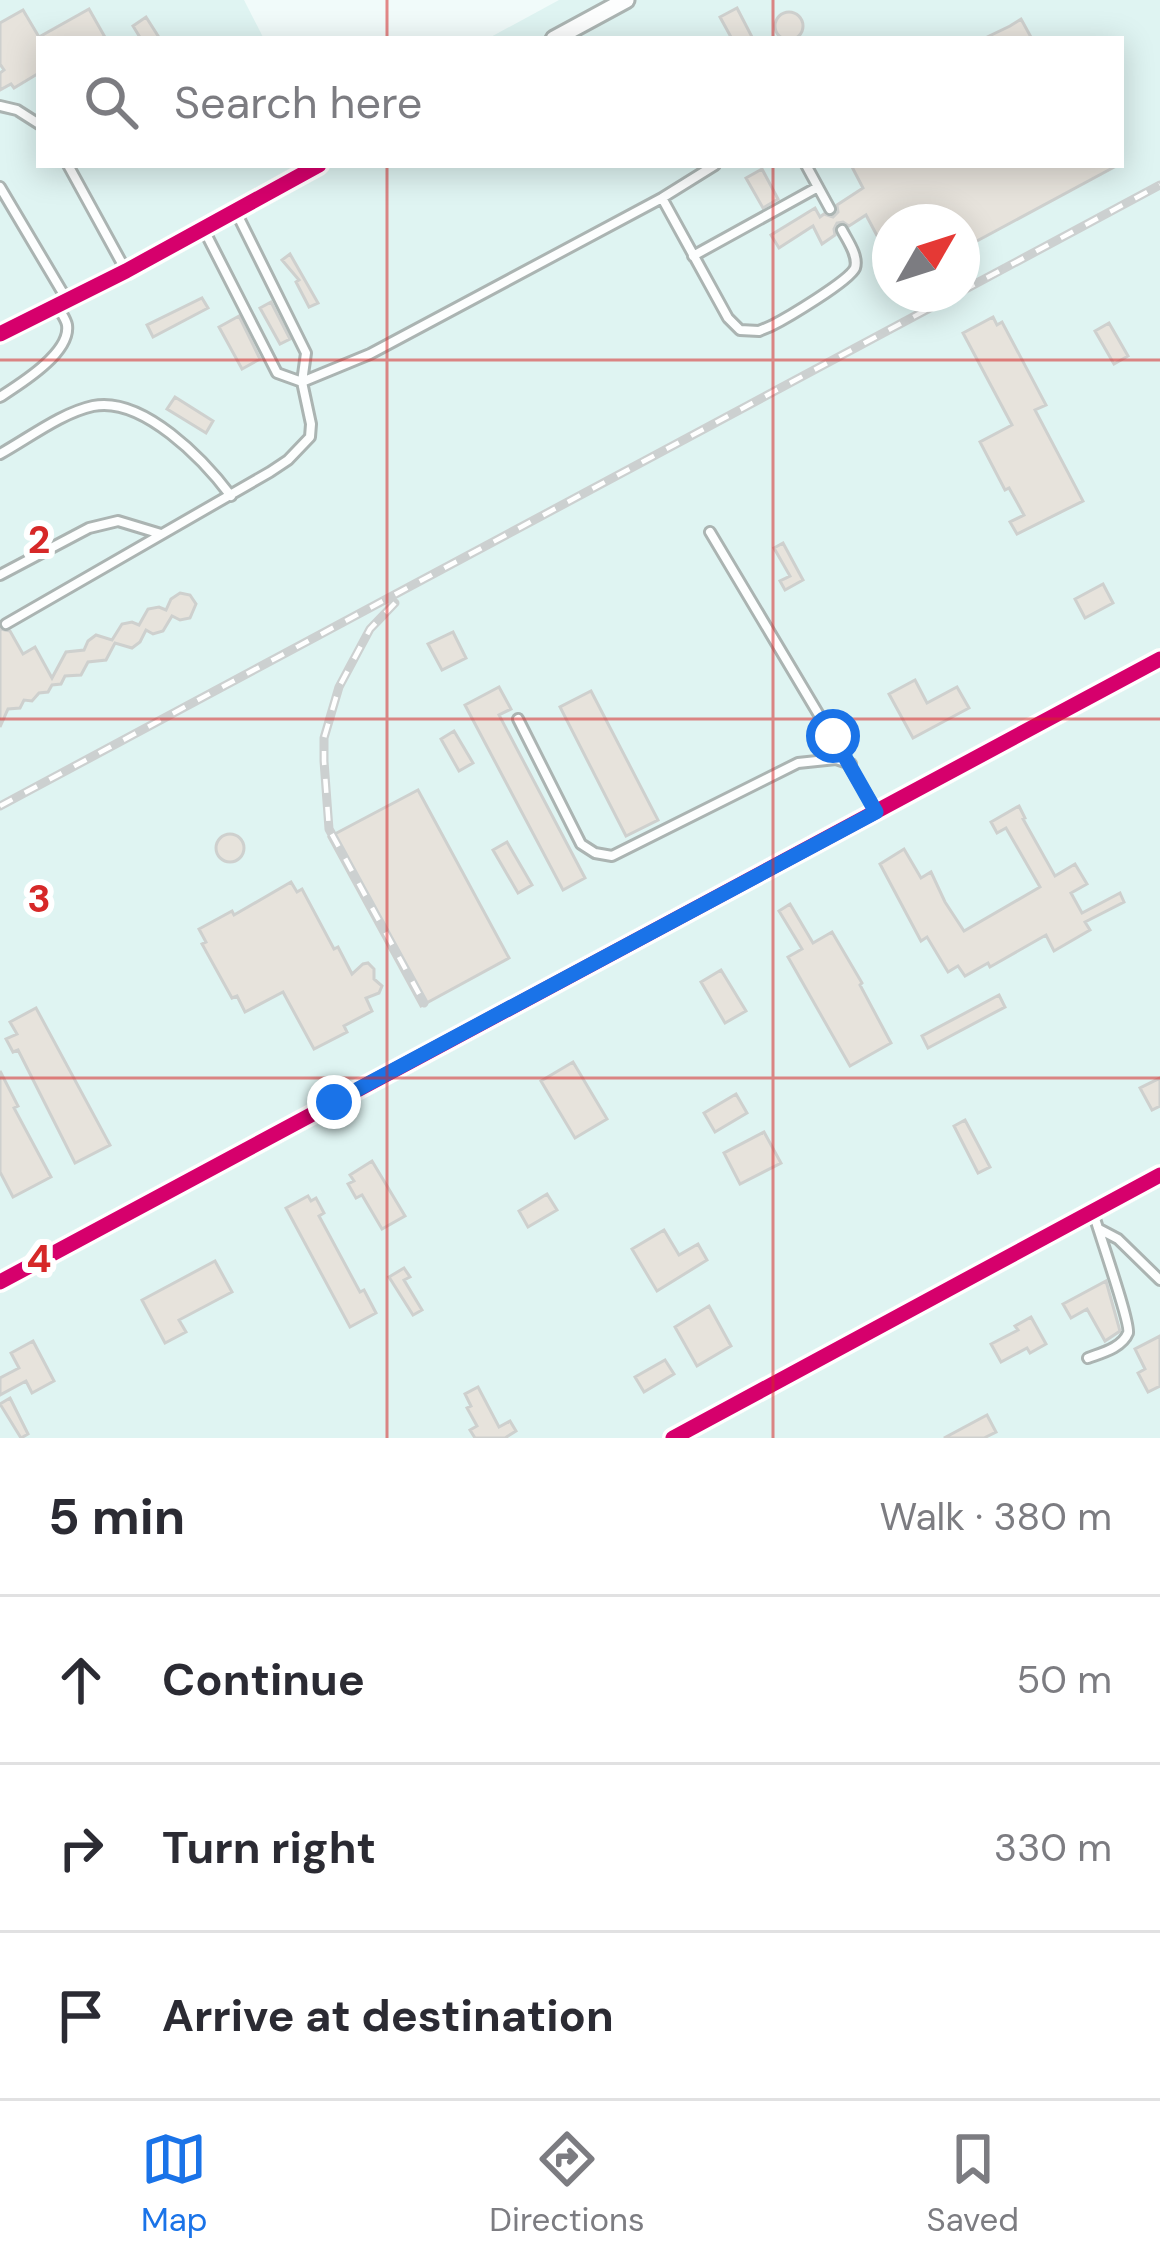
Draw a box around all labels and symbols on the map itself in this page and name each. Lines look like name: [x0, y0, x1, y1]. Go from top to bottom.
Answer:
north arrow: [872, 204, 980, 312]
text: 2: [28, 514, 50, 565]
route start: [806, 709, 860, 763]
text: 3: [27, 873, 51, 924]
route end: [307, 1075, 361, 1129]
text: 4: [26, 1233, 52, 1284]

